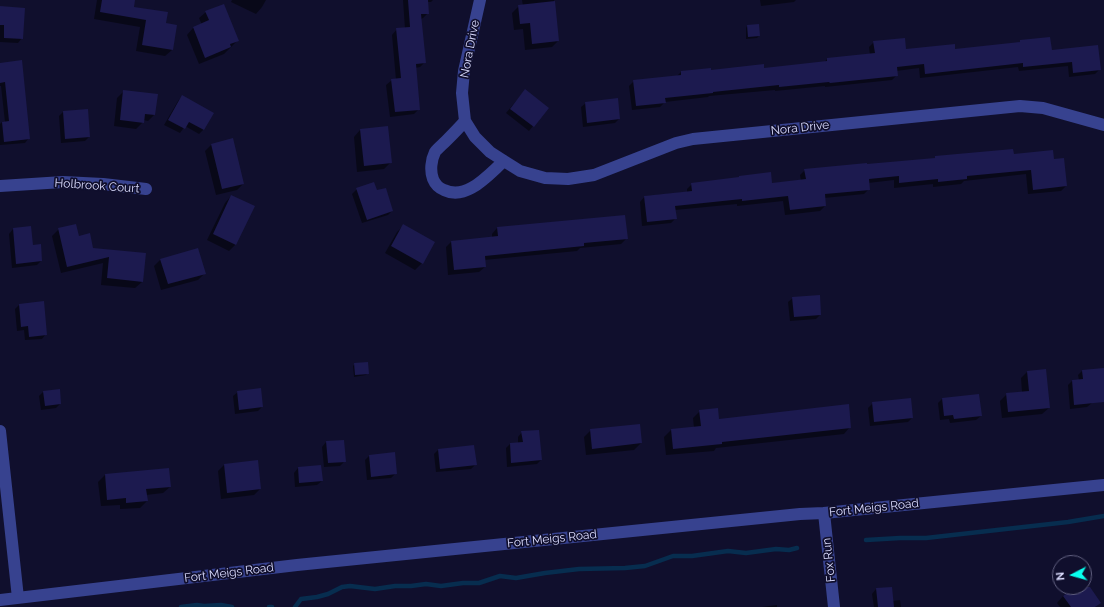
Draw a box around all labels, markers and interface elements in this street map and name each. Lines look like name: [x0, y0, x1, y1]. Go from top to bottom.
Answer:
street label: Nora Drive: [457, 19, 483, 79]
street label: Nora Drive: [770, 118, 830, 138]
street label: Holbrook Court: [54, 176, 140, 196]
street label: Fort Meigs Road: [828, 496, 920, 520]
street label: Fort Meigs Road: [506, 527, 598, 551]
street label: Fox Run: [820, 537, 838, 583]
north arrow: [1052, 555, 1092, 595]
street label: Fort Meigs Road: [183, 560, 275, 586]
text: N: [1054, 571, 1067, 581]

